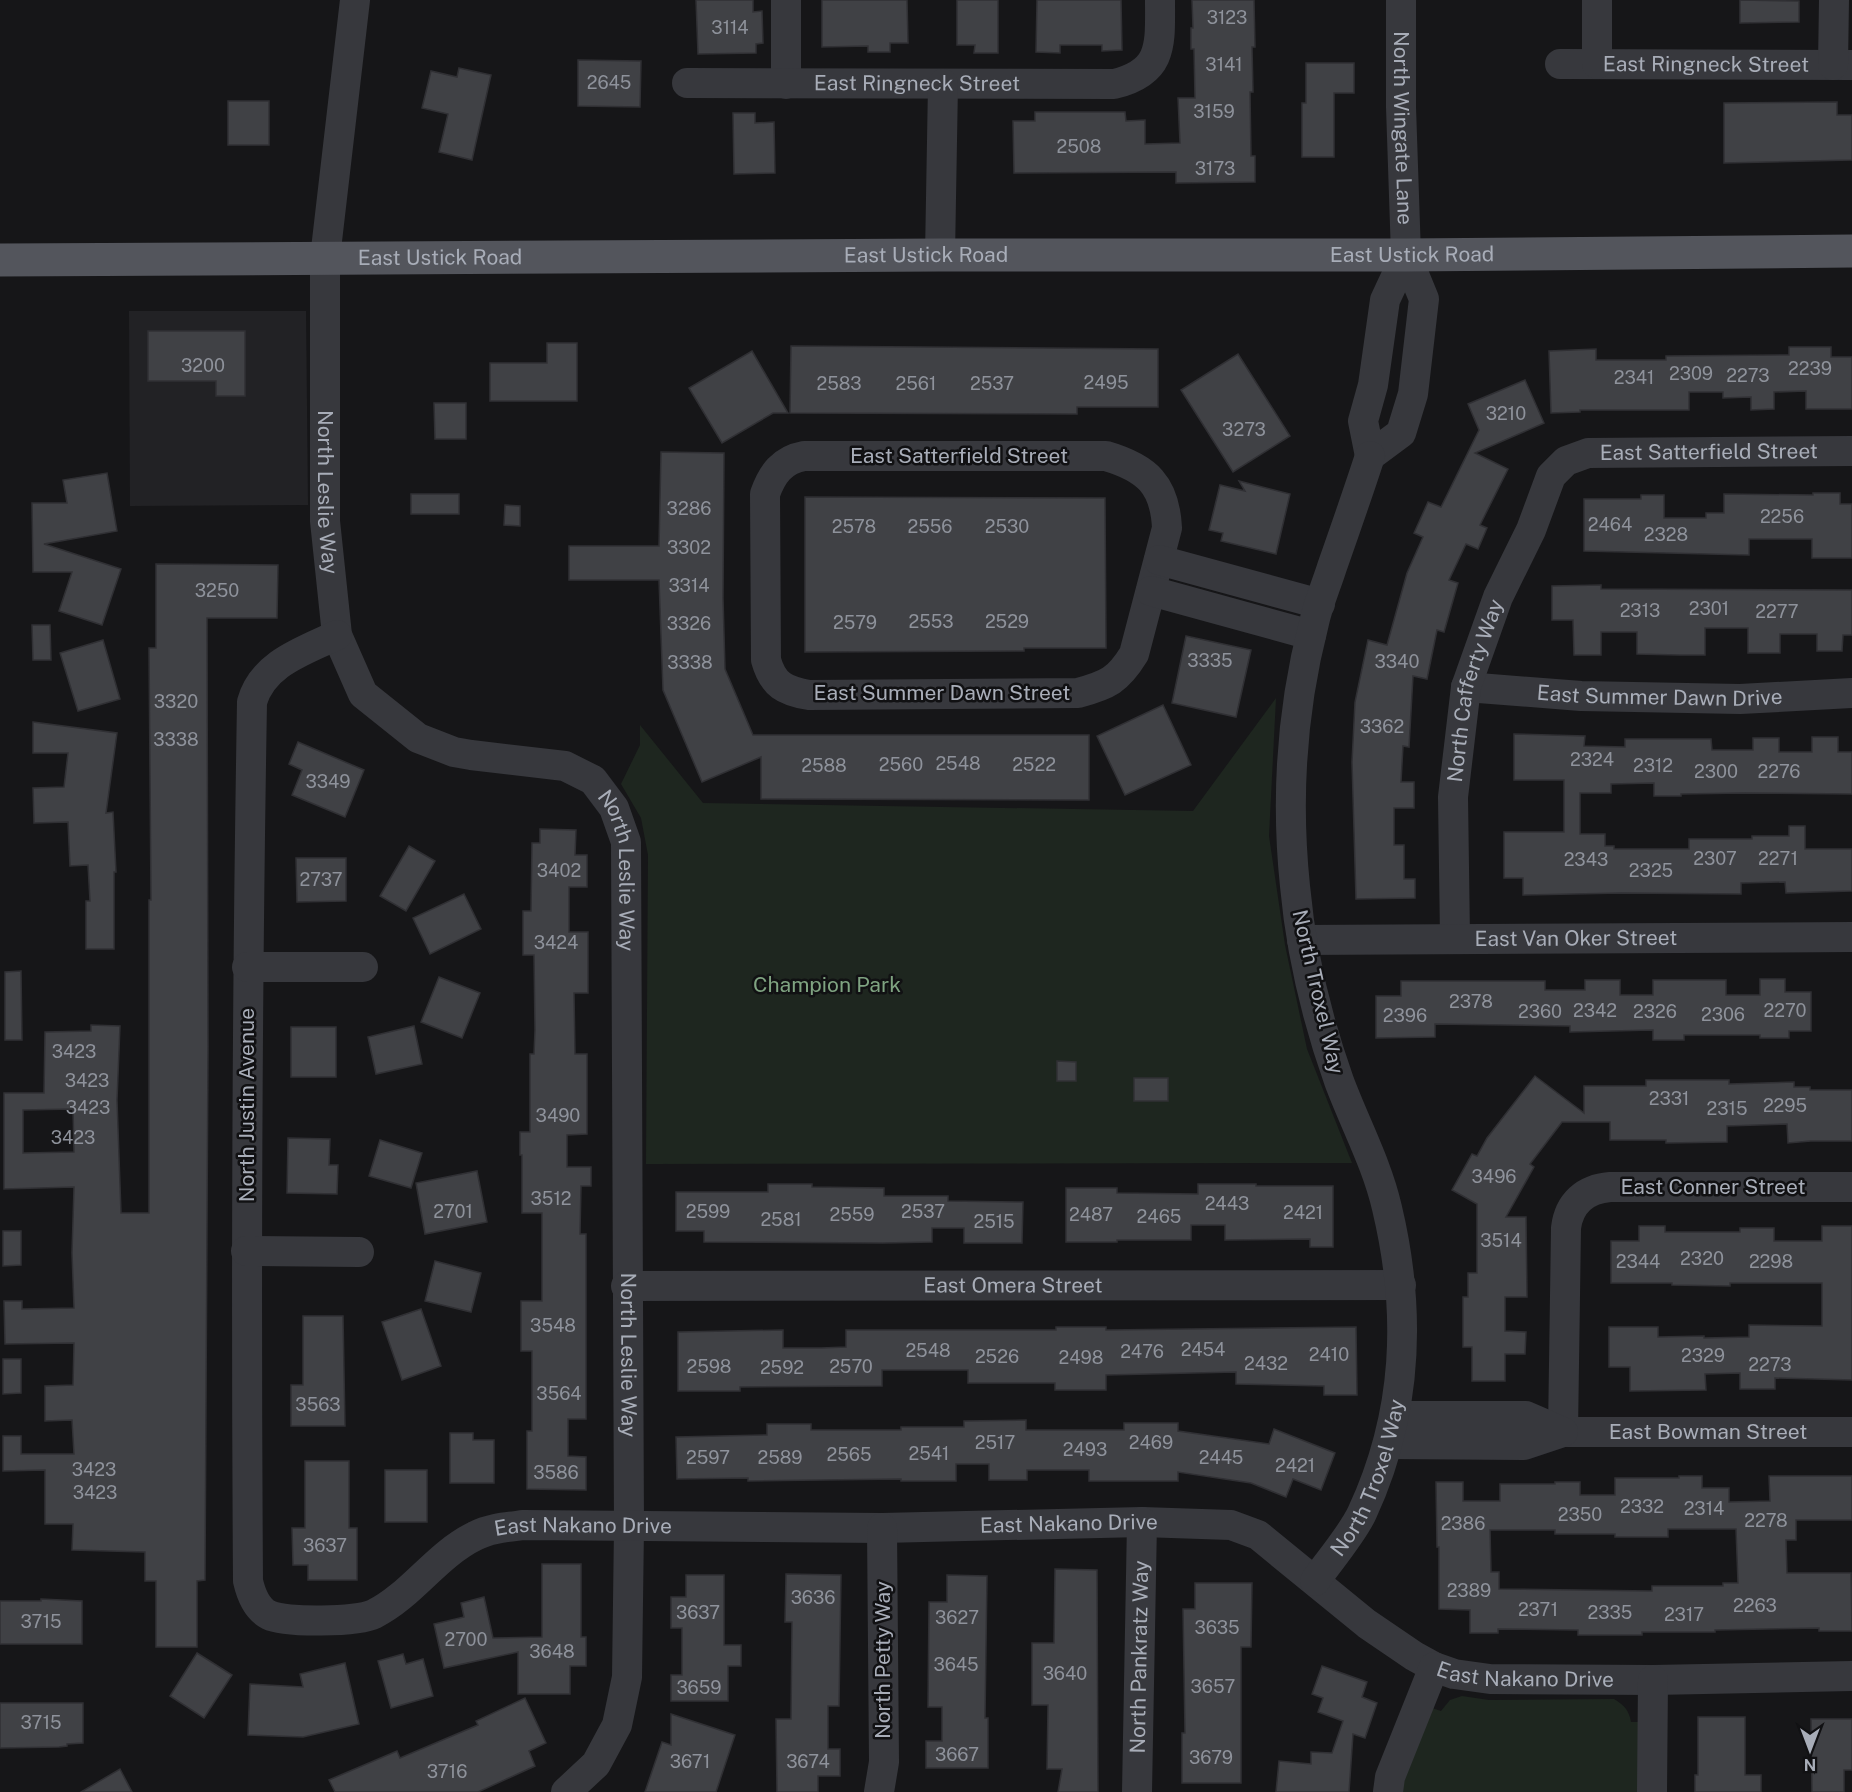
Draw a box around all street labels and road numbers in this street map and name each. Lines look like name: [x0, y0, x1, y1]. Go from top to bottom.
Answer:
street label: North Wingate Lane: [1389, 31, 1418, 225]
street label: East Ringneck Street: [1603, 51, 1809, 77]
street label: East Ringneck Street: [814, 70, 1020, 96]
street label: East Ustick Road: [1330, 241, 1494, 267]
street label: East Ustick Road: [844, 242, 1008, 268]
street label: East Ustick Road: [358, 244, 522, 270]
street label: North Leslie Way: [313, 410, 344, 576]
street label: East Satterfield Street: [1600, 438, 1818, 465]
street label: East Satterfield Street: [850, 443, 1068, 468]
street label: North Cafferty Way: [1442, 596, 1508, 783]
street label: East Summer Dawn Street: [814, 680, 1070, 705]
street label: East Summer Dawn Drive: [1536, 680, 1783, 711]
street label: North Leslie Way: [593, 785, 639, 951]
street label: North Troxel Way: [1287, 907, 1350, 1076]
street label: East Van Oker Street: [1474, 925, 1678, 951]
street label: North Justin Avenue: [234, 1008, 259, 1202]
street label: East Conner Street: [1620, 1174, 1806, 1199]
street label: North Leslie Way: [616, 1272, 642, 1437]
street label: East Omera Street: [923, 1272, 1103, 1298]
street label: North Troxel Way: [1325, 1397, 1409, 1561]
street label: East Bowman Street: [1609, 1419, 1807, 1444]
street label: East Nakano Drive: [980, 1509, 1158, 1538]
street label: East Nakano Drive: [492, 1512, 672, 1541]
street label: North Pankratz Way: [1125, 1560, 1153, 1754]
street label: North Petty Way: [870, 1581, 895, 1739]
street label: East Nakano Drive: [1433, 1656, 1614, 1692]

